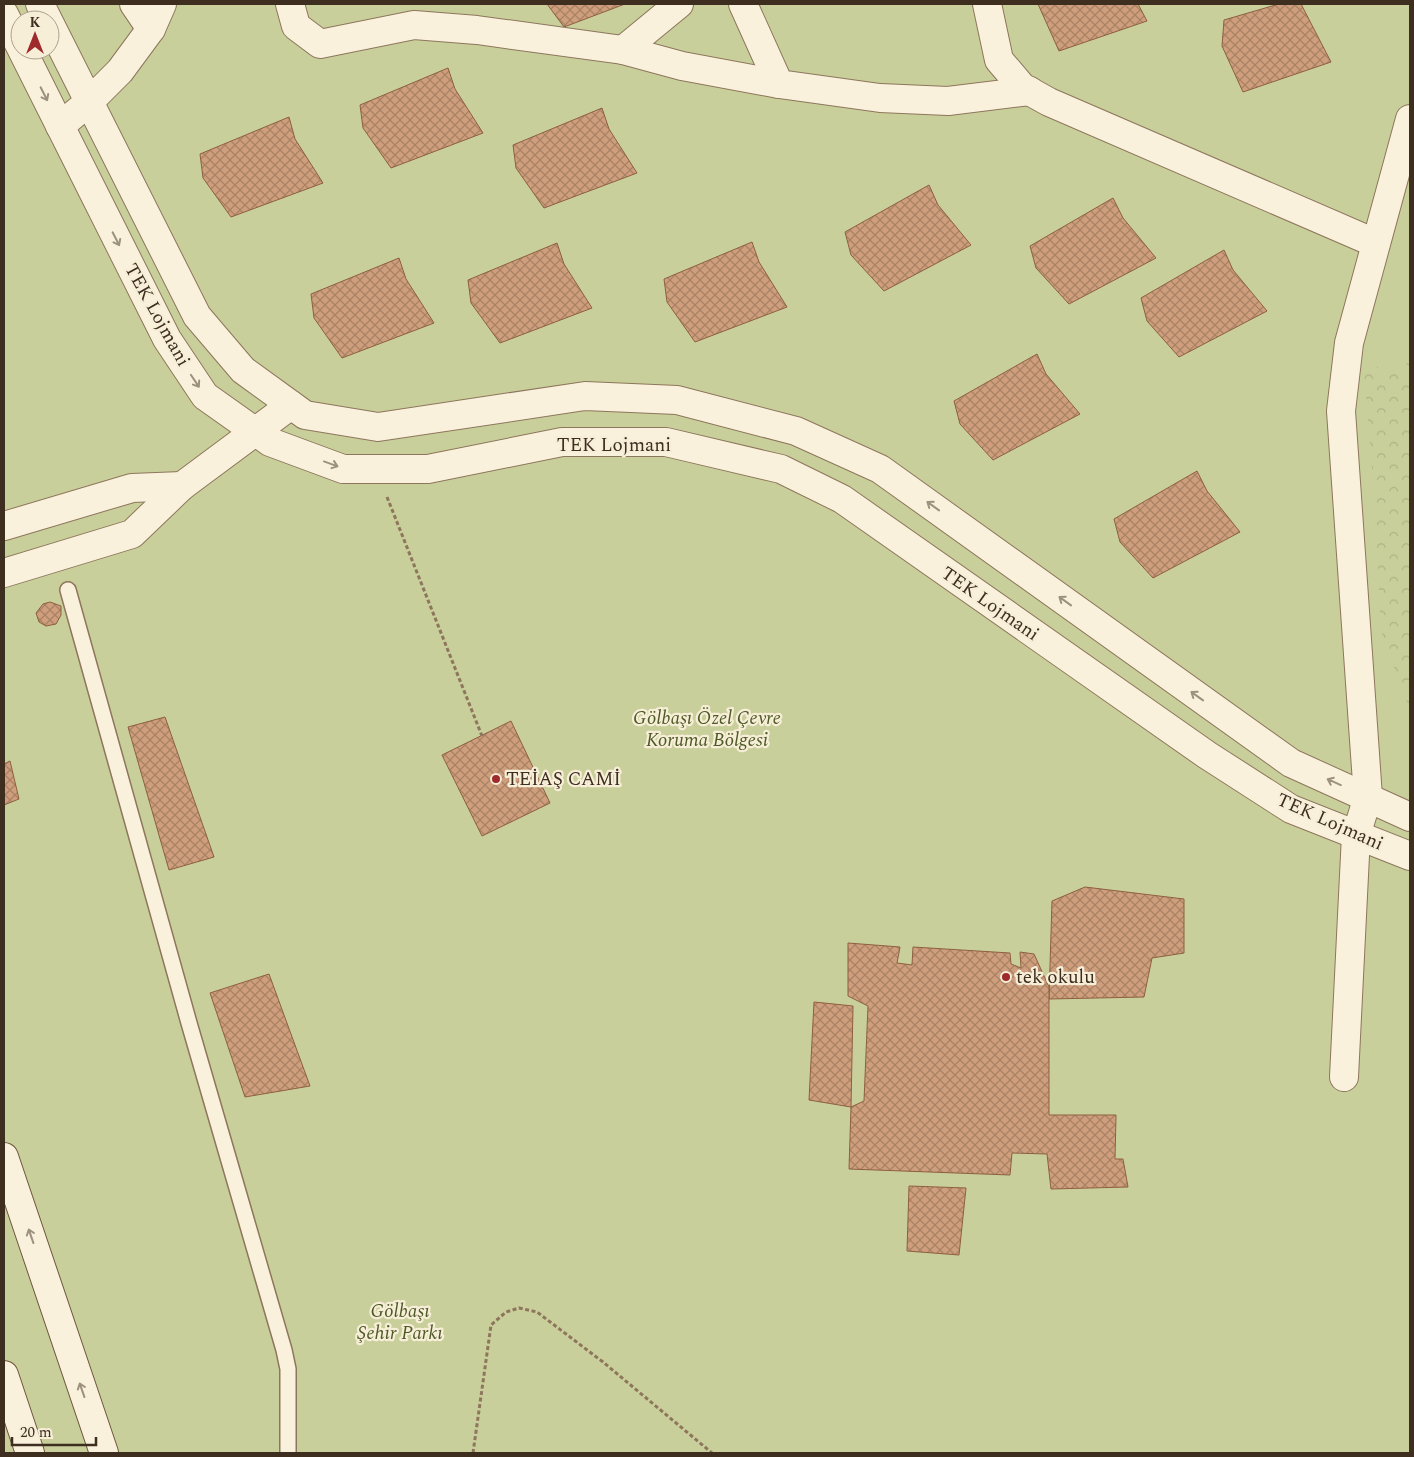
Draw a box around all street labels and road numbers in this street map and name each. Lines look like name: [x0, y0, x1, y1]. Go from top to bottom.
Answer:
street label: TEK Lojmani: [117, 258, 197, 372]
street label: TEK Lojmani: [557, 431, 671, 460]
street label: TEK Lojmani: [935, 559, 1045, 649]
street label: TEK Lojmani: [1272, 786, 1388, 858]

